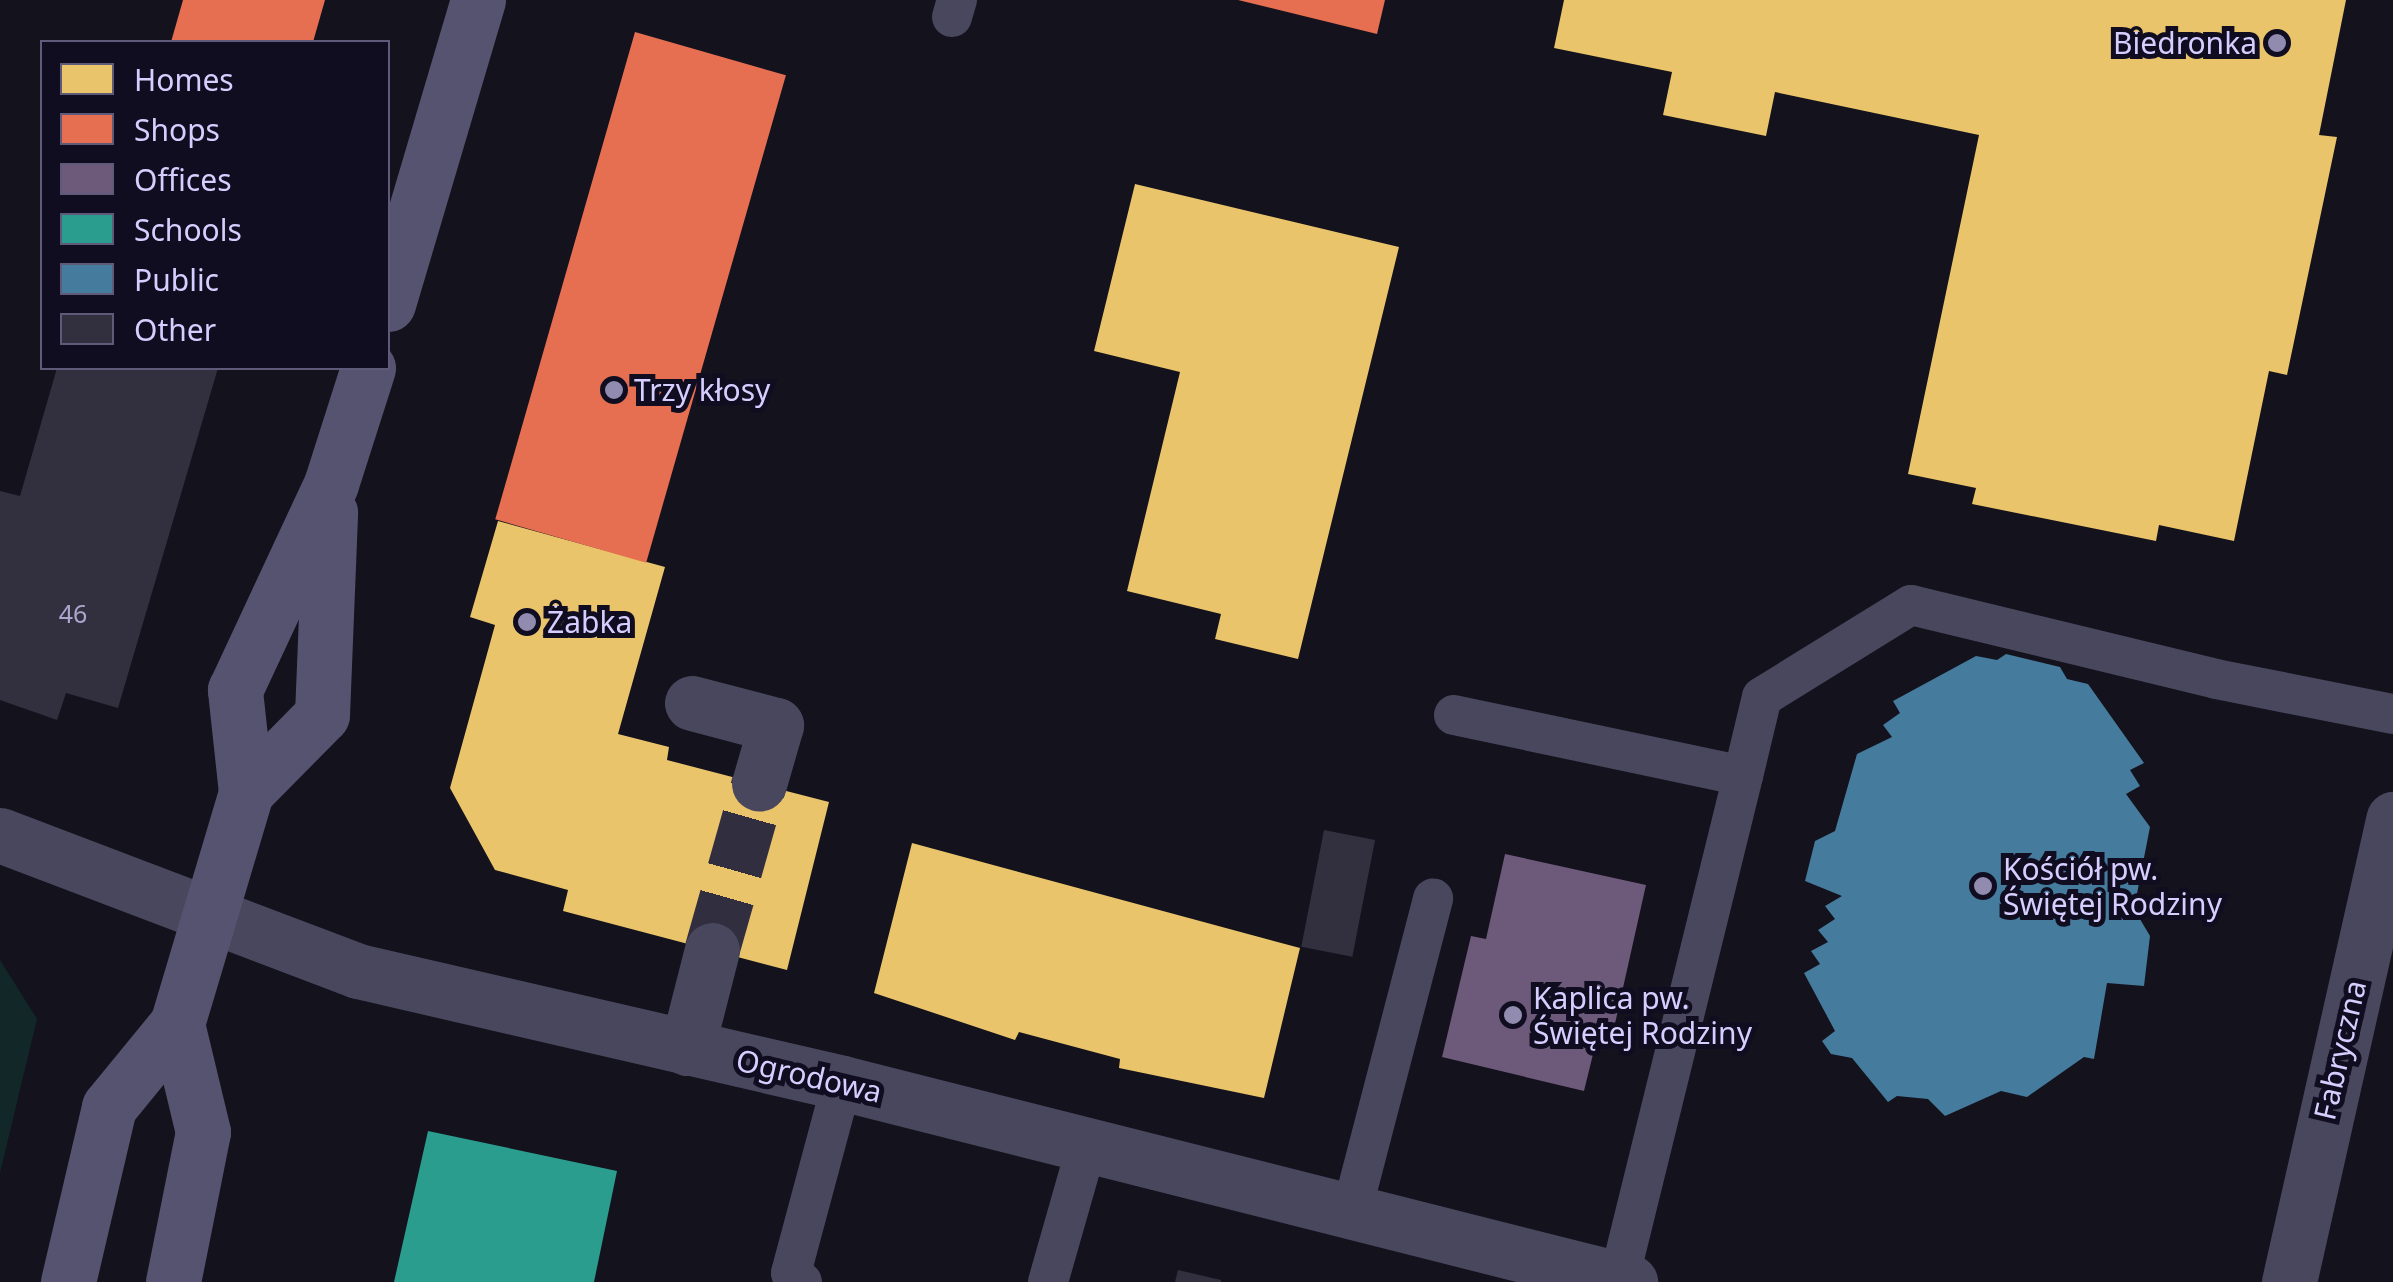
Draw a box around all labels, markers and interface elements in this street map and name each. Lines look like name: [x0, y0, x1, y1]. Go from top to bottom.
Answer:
place label: Biedronka: [2113, 25, 2257, 61]
marker: Biedronka: [2266, 32, 2288, 54]
legend: [40, 40, 390, 370]
text: Homes: [134, 59, 234, 100]
text: Shops: [134, 109, 220, 150]
text: Offices: [134, 159, 232, 200]
text: Schools: [134, 209, 242, 250]
text: Public: [134, 259, 219, 300]
text: Other: [134, 309, 216, 350]
place label: Trzy kłosy: [634, 372, 770, 408]
marker: Trzy kłosy: [603, 379, 625, 401]
house number: 46: [59, 598, 87, 628]
place label: Żabka: [547, 604, 632, 640]
marker: Żabka: [516, 611, 538, 633]
place label: Kościół pw. Świętej Rodziny: [2003, 851, 2222, 922]
marker: Kościół pw. Świętej Rodziny: [1972, 875, 1994, 897]
street label: Fabryczna: [2306, 977, 2374, 1123]
place label: Kaplica pw. Świętej Rodziny: [1533, 980, 1752, 1050]
marker: Kaplica pw. Świętej Rodziny: [1502, 1004, 1524, 1026]
street label: Ogrodowa: [733, 1042, 885, 1110]

